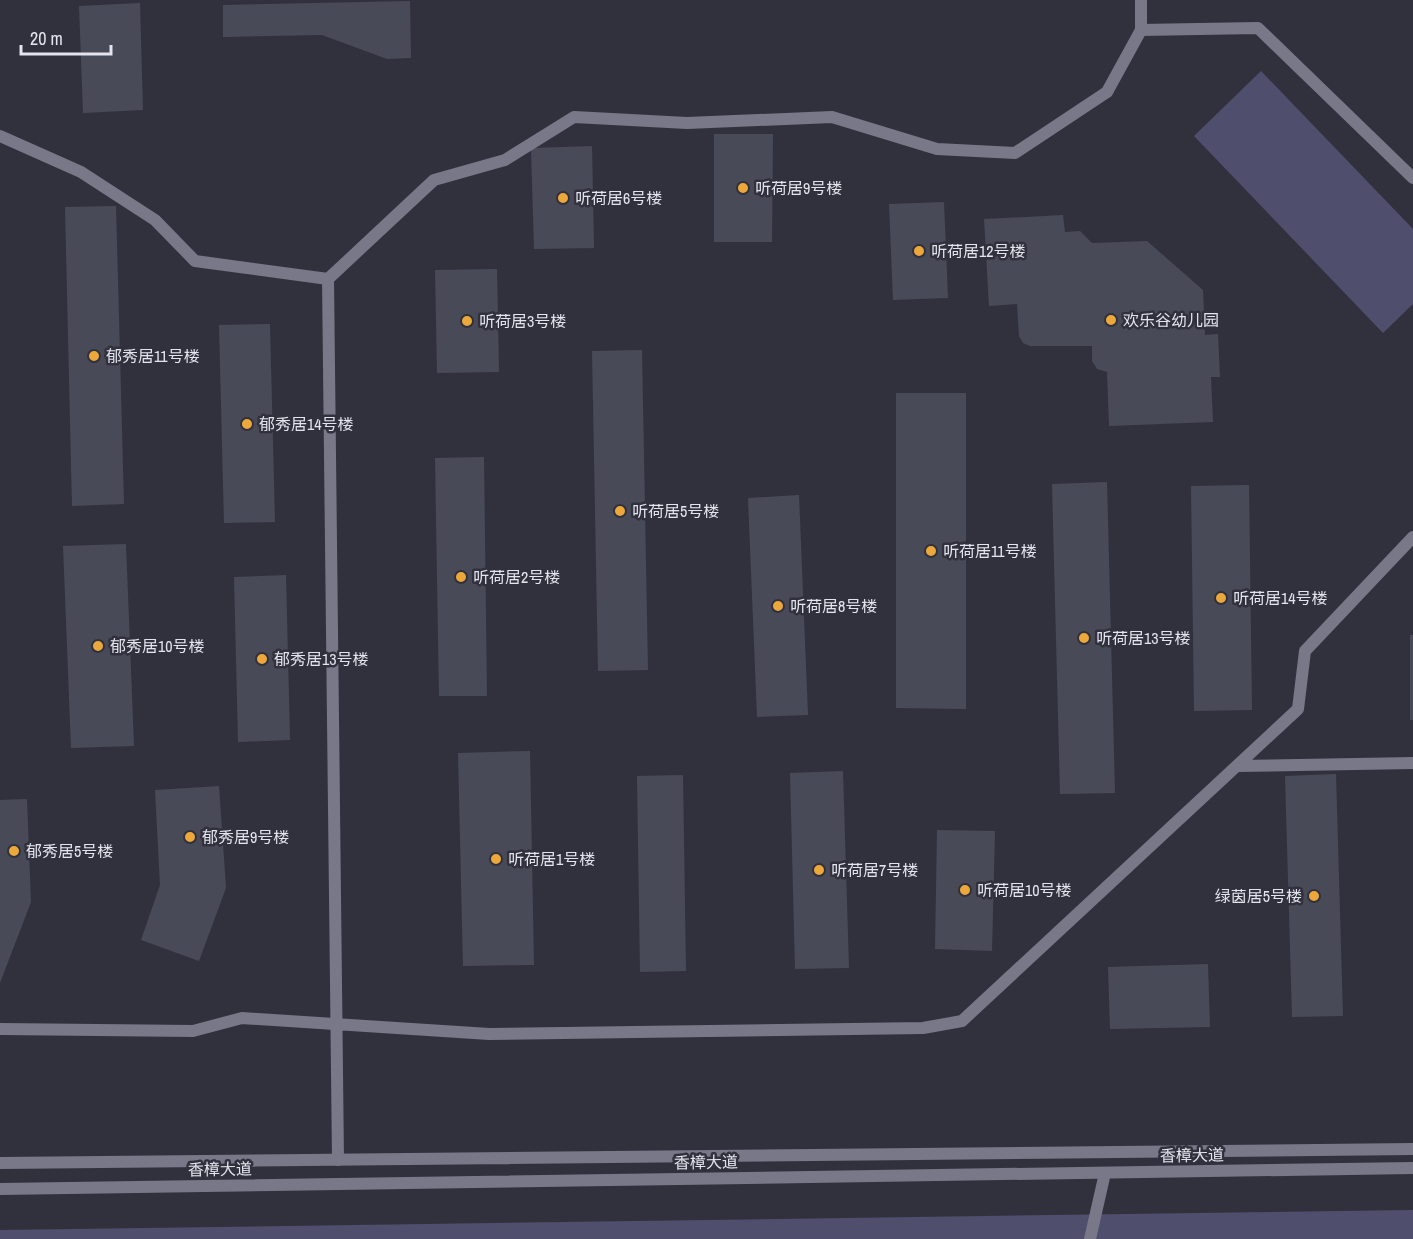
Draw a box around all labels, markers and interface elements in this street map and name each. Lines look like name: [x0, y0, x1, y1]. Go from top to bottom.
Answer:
scale bar: [21, 18, 111, 56]
text: 20 m: [30, 26, 63, 51]
place label: 听荷居9号楼: [755, 177, 842, 199]
marker: 听荷居9号楼: [736, 181, 750, 195]
place label: 听荷居6号楼: [575, 187, 662, 209]
marker: 听荷居6号楼: [556, 191, 570, 205]
place label: 听荷居12号楼: [931, 240, 1026, 262]
marker: 听荷居12号楼: [912, 244, 926, 258]
place label: 欢乐谷幼儿园: [1123, 309, 1219, 331]
place label: 听荷居3号楼: [479, 310, 566, 332]
marker: 欢乐谷幼儿园: [1104, 313, 1118, 327]
marker: 听荷居3号楼: [460, 314, 474, 328]
place label: 郁秀居11号楼: [106, 345, 200, 367]
marker: 郁秀居11号楼: [87, 349, 101, 363]
place label: 郁秀居14号楼: [259, 413, 354, 435]
marker: 郁秀居14号楼: [240, 417, 254, 431]
place label: 听荷居5号楼: [632, 500, 719, 522]
marker: 听荷居5号楼: [613, 504, 627, 518]
place label: 听荷居11号楼: [943, 540, 1037, 562]
marker: 听荷居11号楼: [924, 544, 938, 558]
place label: 听荷居2号楼: [473, 566, 560, 588]
marker: 听荷居2号楼: [454, 570, 468, 584]
place label: 听荷居14号楼: [1233, 587, 1328, 609]
marker: 听荷居14号楼: [1214, 591, 1228, 605]
place label: 听荷居8号楼: [790, 595, 877, 617]
marker: 听荷居8号楼: [771, 599, 785, 613]
place label: 听荷居13号楼: [1096, 627, 1191, 649]
marker: 听荷居13号楼: [1077, 631, 1091, 645]
place label: 郁秀居10号楼: [110, 635, 205, 657]
marker: 郁秀居10号楼: [91, 639, 105, 653]
place label: 郁秀居13号楼: [274, 648, 369, 670]
marker: 郁秀居13号楼: [255, 652, 269, 666]
place label: 郁秀居9号楼: [202, 826, 289, 848]
marker: 郁秀居9号楼: [183, 830, 197, 844]
place label: 郁秀居5号楼: [26, 840, 113, 862]
marker: 郁秀居5号楼: [7, 844, 21, 858]
place label: 听荷居1号楼: [508, 848, 595, 870]
marker: 听荷居1号楼: [489, 852, 503, 866]
place label: 听荷居7号楼: [831, 859, 918, 881]
marker: 听荷居7号楼: [812, 863, 826, 877]
place label: 听荷居10号楼: [977, 879, 1072, 901]
marker: 听荷居10号楼: [958, 883, 972, 897]
place label: 绿茵居5号楼: [1215, 885, 1302, 907]
marker: 绿茵居5号楼: [1307, 889, 1321, 903]
street label: 香樟大道: [1160, 1143, 1224, 1167]
street label: 香樟大道: [674, 1150, 738, 1174]
street label: 香樟大道: [188, 1157, 252, 1181]

